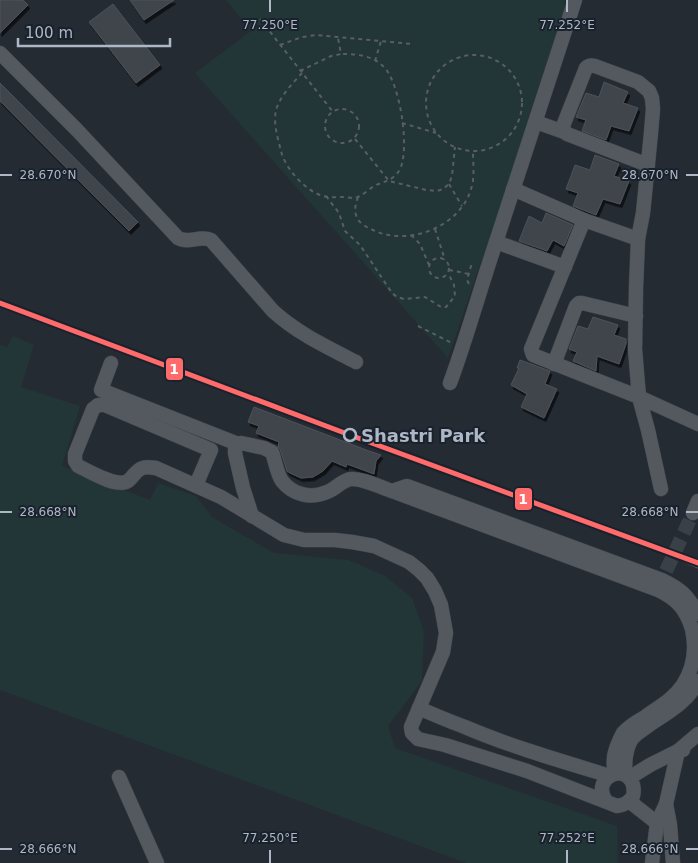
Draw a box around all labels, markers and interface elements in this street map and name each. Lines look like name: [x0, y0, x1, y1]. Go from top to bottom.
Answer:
scale bar: [18, 15, 170, 47]
text: 77.250°E: [242, 18, 298, 32]
text: 77.252°E: [539, 18, 595, 32]
text: 100 m: [25, 24, 73, 42]
text: 28.670°N: [20, 168, 76, 182]
text: 28.670°N: [622, 168, 678, 182]
line badge: 1: [165, 357, 184, 381]
text: 1: [169, 361, 179, 377]
place label: Shastri Park: [361, 425, 486, 446]
marker: Shastri Park: [343, 428, 357, 442]
line badge: 1: [514, 487, 533, 511]
text: 1: [518, 491, 528, 507]
text: 28.668°N: [20, 505, 76, 519]
text: 28.668°N: [622, 505, 678, 519]
text: 77.250°E: [242, 831, 298, 845]
text: 77.252°E: [539, 831, 595, 845]
text: 28.666°N: [20, 842, 76, 856]
text: 28.666°N: [622, 842, 678, 856]

